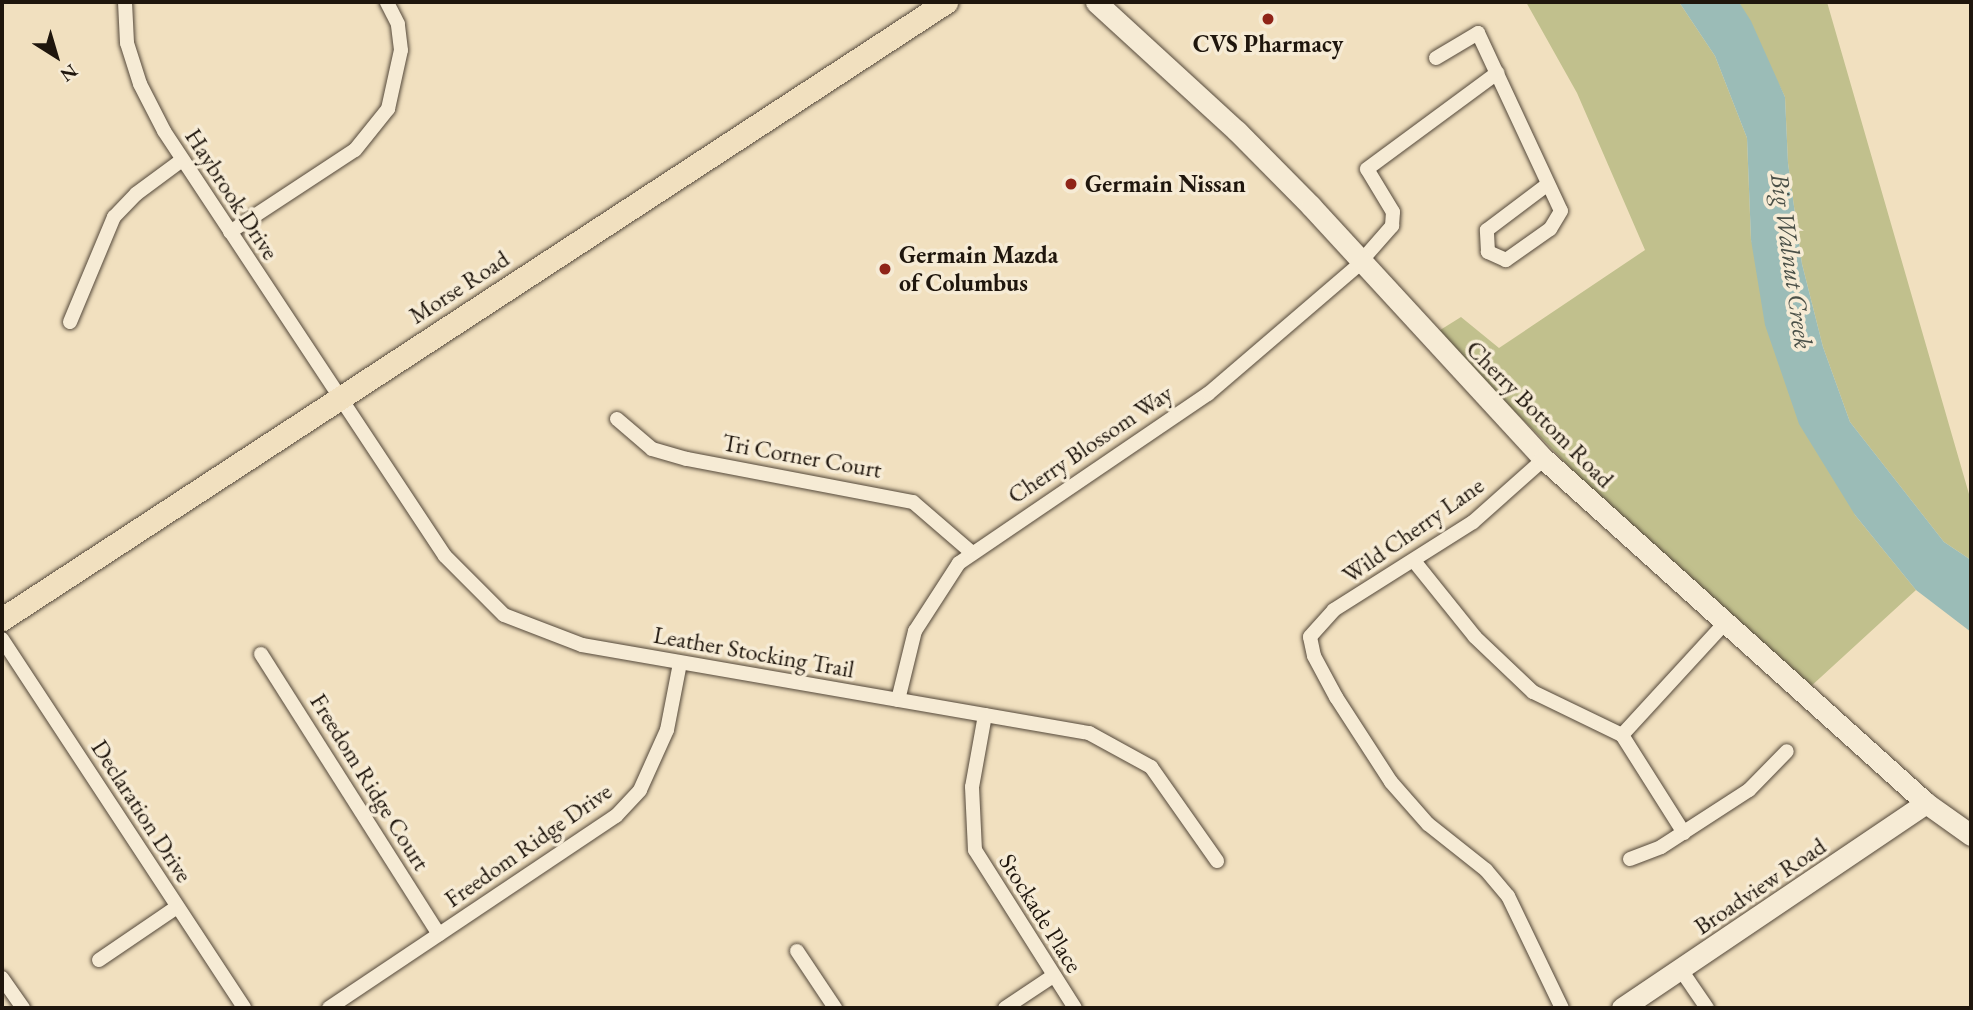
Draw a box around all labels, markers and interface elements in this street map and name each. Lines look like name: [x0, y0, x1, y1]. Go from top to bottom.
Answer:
marker: CVS Pharmacy: [1260, 11, 1276, 27]
north arrow: [21, 21, 91, 91]
place label: CVS Pharmacy: [1193, 30, 1343, 58]
text: N: [55, 59, 83, 88]
street label: Haybrook Drive: [179, 123, 285, 265]
place label: Germain Nissan: [1085, 170, 1246, 198]
water label: Big Walnut Creek: [1763, 171, 1819, 351]
marker: Germain Nissan: [1063, 176, 1079, 192]
place label: Germain Mazda of Columbus: [899, 241, 1058, 297]
street label: Morse Road: [404, 244, 514, 330]
marker: Germain Mazda of Columbus: [877, 261, 893, 277]
street label: Cherry Bottom Road: [1460, 334, 1620, 494]
street label: Cherry Blossom Way: [1002, 378, 1178, 510]
street label: Tri Corner Court: [720, 428, 884, 484]
street label: Wild Cherry Lane: [1337, 471, 1489, 589]
street label: Leather Stocking Trail: [651, 620, 857, 684]
street label: Freedom Ridge Court: [304, 688, 436, 876]
street label: Declaration Drive: [85, 734, 199, 888]
street label: Freedom Ridge Drive: [439, 777, 617, 913]
street label: Broadview Road: [1689, 831, 1831, 941]
street label: Stockade Place: [993, 848, 1089, 978]

